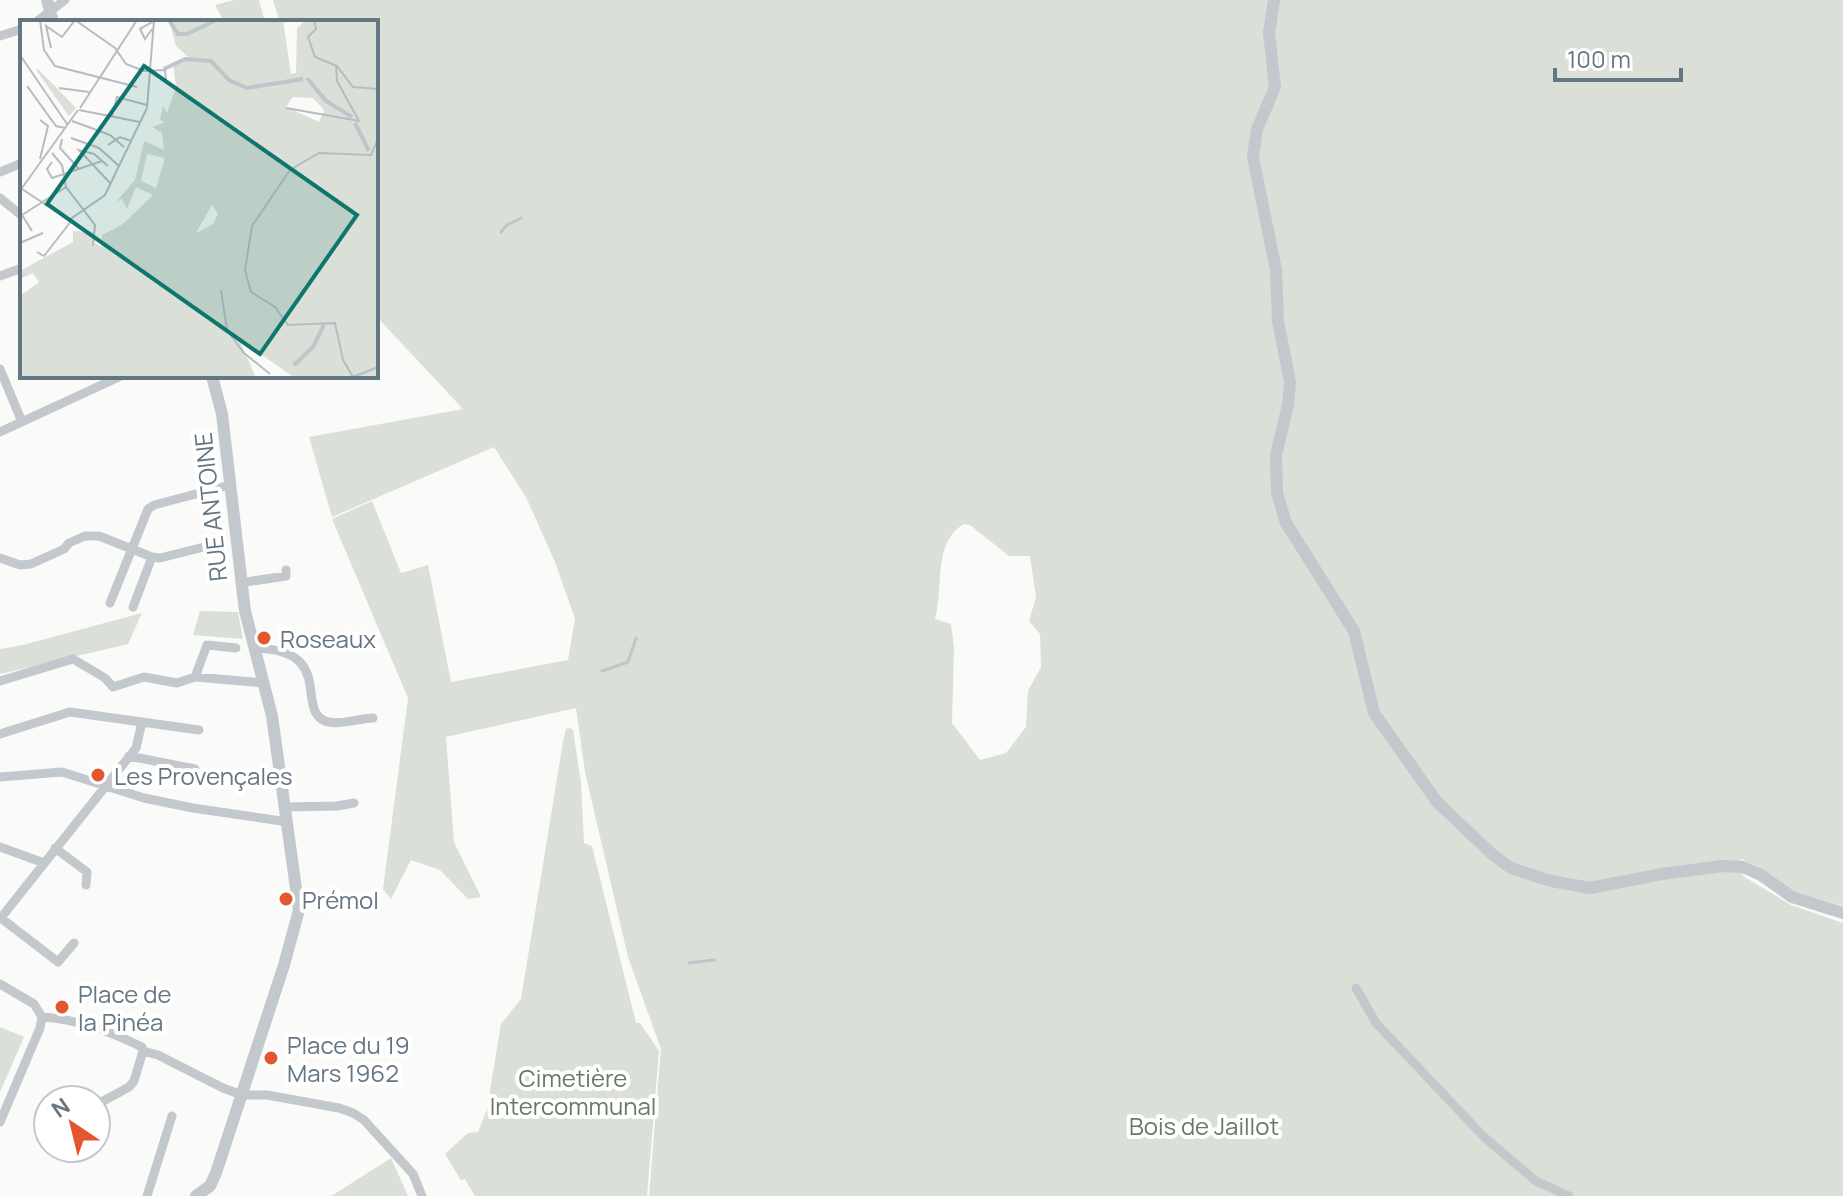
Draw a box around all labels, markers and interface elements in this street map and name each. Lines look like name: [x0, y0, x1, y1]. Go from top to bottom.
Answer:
inset map: [20, 20, 378, 378]
scale bar: [1555, 32, 1681, 82]
text: 100 m: [1567, 42, 1631, 75]
street label: RUE ANTOINE: [186, 431, 234, 583]
place label: Roseaux: [280, 622, 376, 655]
marker: Roseaux: [255, 629, 273, 647]
place label: Les Provençales: [114, 759, 293, 792]
marker: Les Provençales: [89, 766, 107, 784]
place label: Prémol: [302, 883, 379, 916]
marker: Prémol: [277, 890, 295, 908]
place label: Place de la Pinéa: [78, 977, 171, 1038]
marker: Place de la Pinéa: [53, 998, 71, 1016]
place label: Place du 19 Mars 1962: [287, 1028, 410, 1089]
marker: Place du 19 Mars 1962: [262, 1049, 280, 1067]
park label: Cimetière Intercommunal: [490, 1061, 656, 1122]
north arrow: [32, 1084, 112, 1164]
text: N: [45, 1091, 76, 1124]
park label: Bois de Jaillot: [1129, 1109, 1279, 1142]

